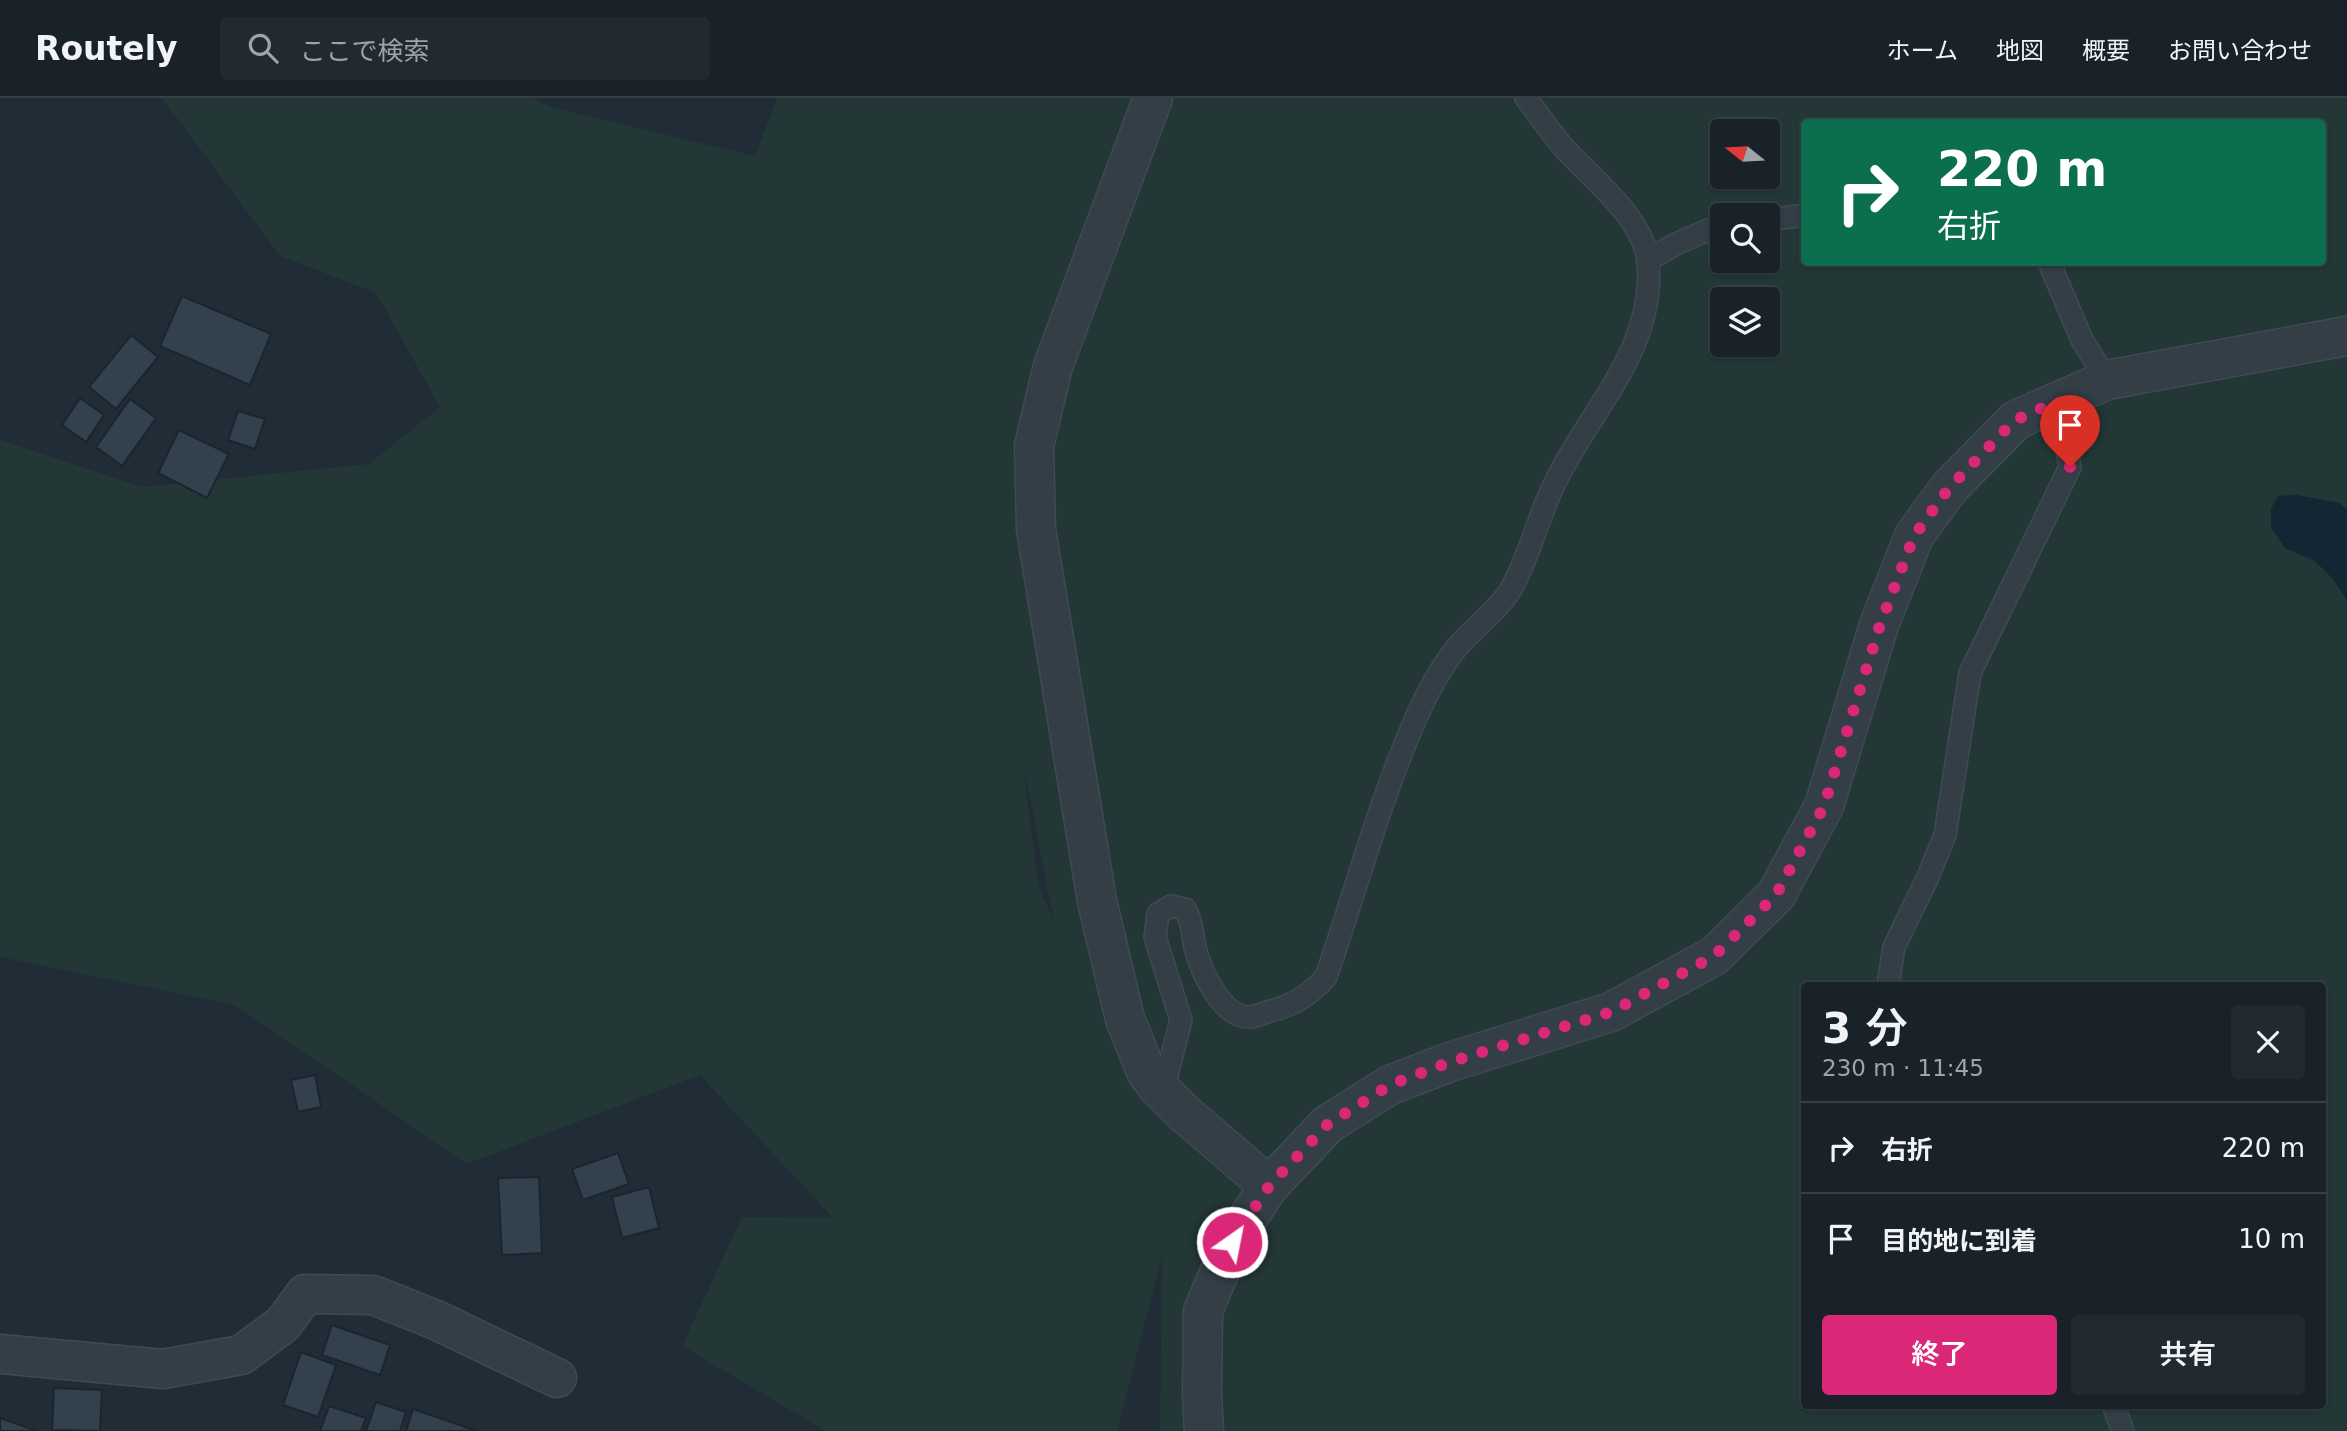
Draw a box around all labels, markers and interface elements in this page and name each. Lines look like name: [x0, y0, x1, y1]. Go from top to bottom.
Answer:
search box: [220, 17, 710, 80]
text: Routely: [35, 29, 178, 68]
icon: search: [244, 29, 282, 67]
text: ここで検索: [300, 36, 430, 66]
text: ホーム: [1887, 37, 1958, 65]
text: 地図: [1996, 37, 2044, 65]
text: 概要: [2082, 37, 2130, 65]
text: お問い合わせ: [2168, 37, 2312, 65]
north arrow: [1710, 119, 1780, 189]
map controls: [1710, 119, 1780, 357]
text: 220 m: [1937, 141, 2107, 198]
icon: right: [1822, 147, 1913, 238]
button: search: [1710, 203, 1780, 273]
text: 右折: [1937, 207, 2001, 245]
button: layers: [1710, 287, 1780, 357]
pin: [2040, 395, 2100, 467]
icon: arrive: [2051, 406, 2089, 444]
text: 3 分: [1822, 1004, 1908, 1053]
button: close: [2231, 1005, 2305, 1079]
text: 230 m · 11:45: [1822, 1055, 1984, 1081]
icon: right: [1822, 1129, 1860, 1167]
text: 220 m: [2222, 1133, 2305, 1163]
text: 右折: [1881, 1135, 1933, 1165]
position arrow: [1195, 1205, 1269, 1279]
icon: arrive: [1822, 1220, 1860, 1258]
text: 10 m: [2238, 1224, 2305, 1254]
text: 目的地に到着: [1881, 1226, 2037, 1256]
button: 終了: [1822, 1315, 2057, 1395]
button: 共有: [2071, 1315, 2305, 1395]

